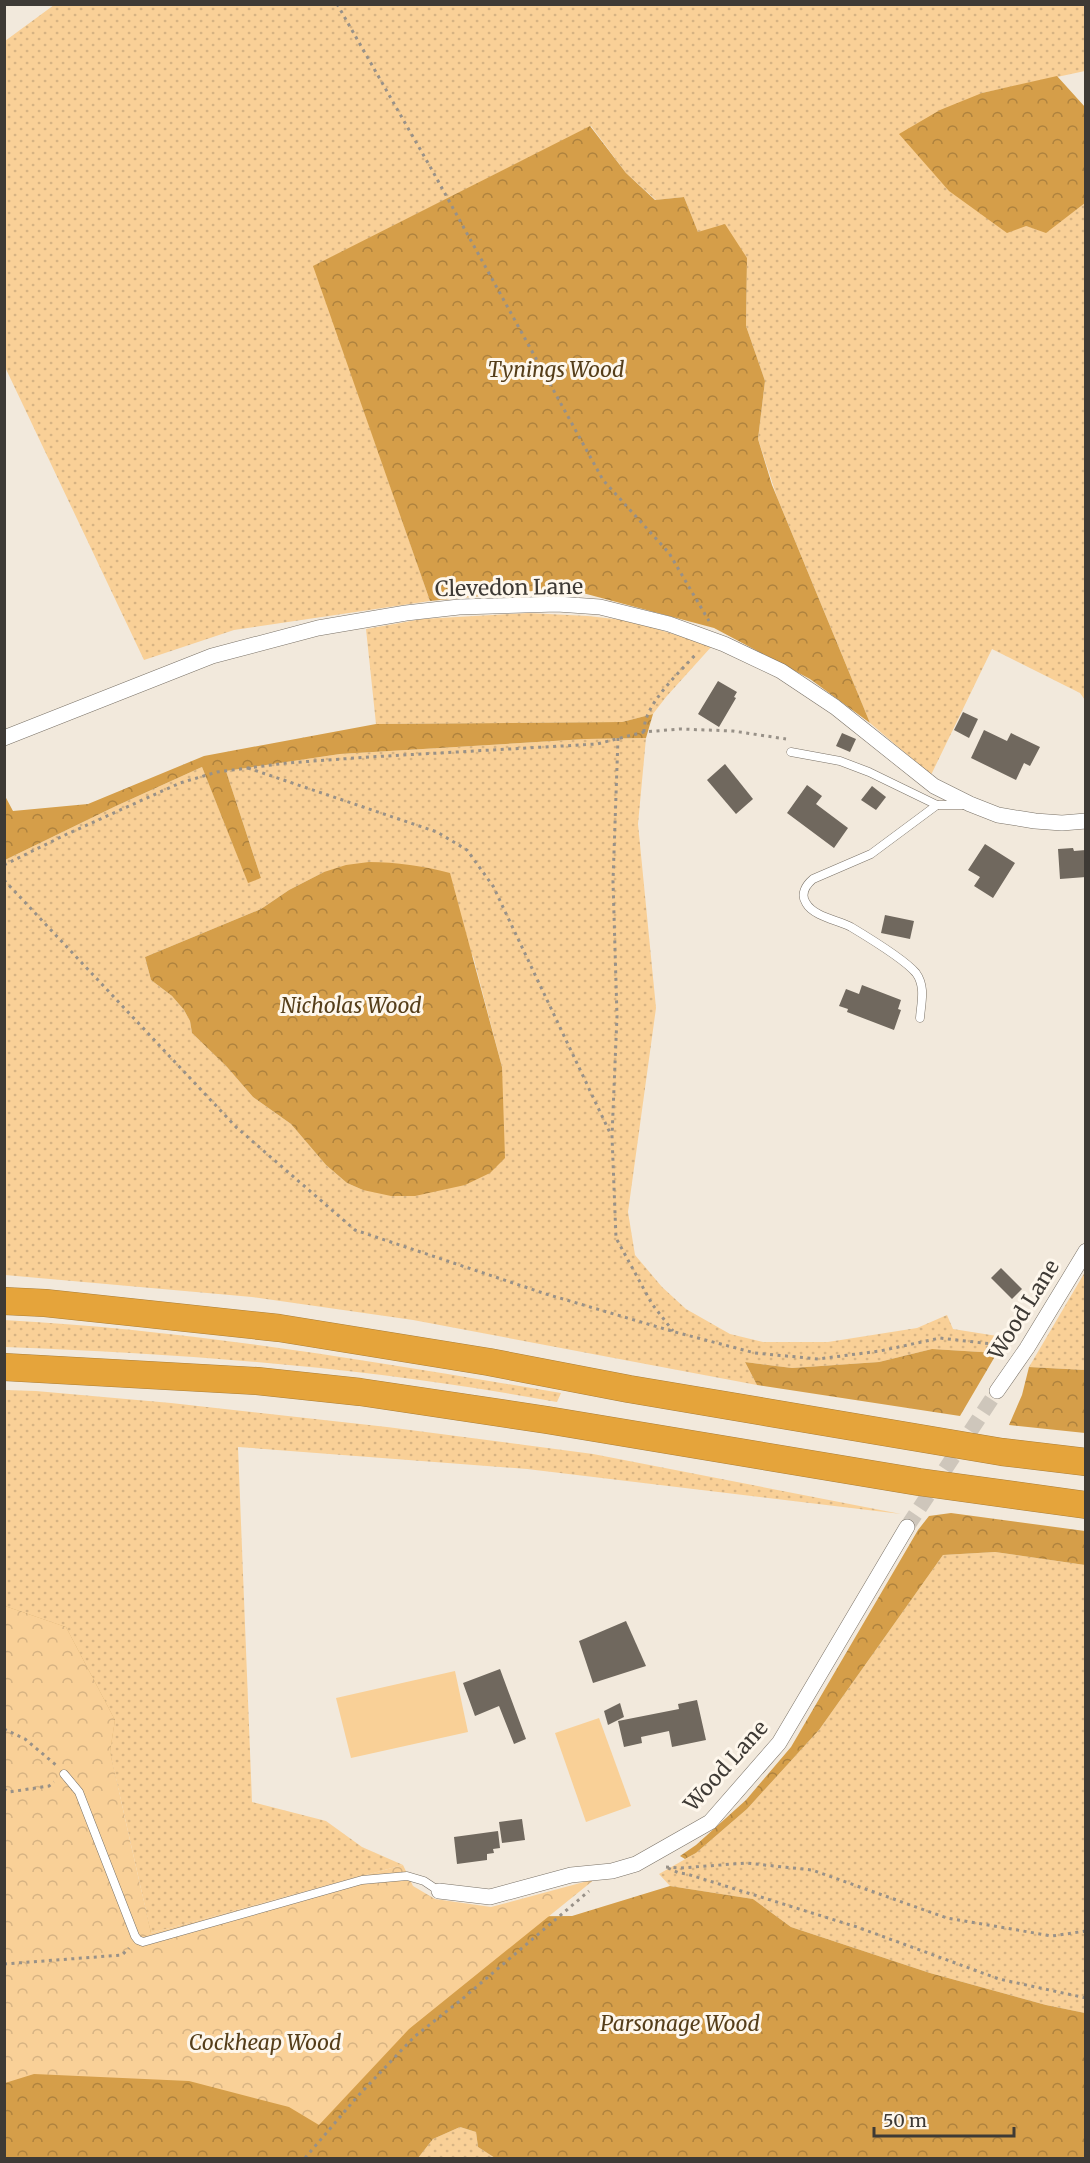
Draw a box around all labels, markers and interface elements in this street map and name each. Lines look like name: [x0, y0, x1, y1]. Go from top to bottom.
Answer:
park label: Tynings Wood: [488, 356, 624, 383]
street label: Clevedon Lane: [435, 573, 583, 602]
park label: Nicholas Wood: [280, 992, 422, 1019]
street label: Wood Lane: [982, 1255, 1065, 1366]
street label: Wood Lane: [677, 1715, 773, 1817]
park label: Parsonage Wood: [600, 2010, 760, 2037]
park label: Cockheap Wood: [189, 2029, 341, 2056]
scale bar: [874, 2100, 1014, 2138]
text: 50 m: [883, 2109, 927, 2132]

